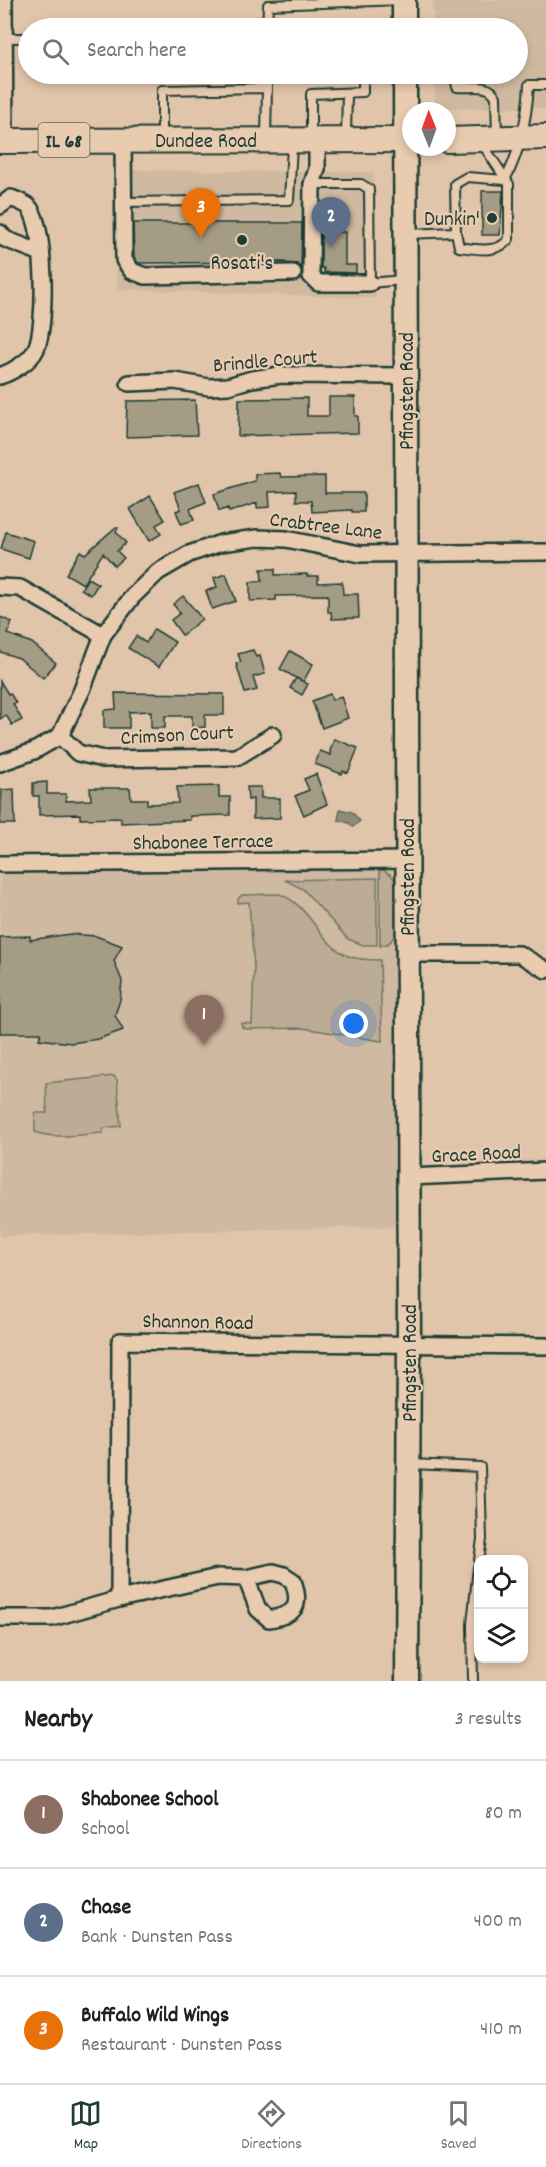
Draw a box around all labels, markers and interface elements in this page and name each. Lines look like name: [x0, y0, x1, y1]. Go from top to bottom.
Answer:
search box: [18, 18, 528, 84]
icon: search: [39, 35, 72, 68]
text: Search here: [87, 36, 186, 67]
north arrow: [402, 102, 456, 156]
road number: IL 68: [38, 123, 90, 157]
street label: Dundee Road: [155, 128, 257, 158]
pin: 3: [182, 188, 220, 238]
pin: 2: [312, 198, 350, 247]
place label: Dunkin': [424, 206, 480, 236]
marker: Dunkin': [485, 211, 499, 225]
marker: Rosati's: [235, 233, 249, 247]
place label: Rosati's: [211, 250, 273, 280]
street label: Pfingsten Road: [394, 332, 424, 450]
street label: Brindle Court: [212, 343, 319, 382]
street label: Crabtree Lane: [268, 506, 384, 550]
street label: Crimson Court: [120, 719, 235, 755]
street label: Pfingsten Road: [395, 818, 425, 936]
street label: Shabonee Terrace: [132, 828, 274, 860]
pin: 1: [184, 996, 224, 1045]
your location: [339, 1009, 368, 1038]
street label: Grace Road: [430, 1139, 522, 1173]
street label: Pfingsten Road: [397, 1304, 427, 1422]
street label: Shannon Road: [142, 1308, 254, 1340]
map controls: [474, 1555, 528, 1663]
button: locate: [474, 1555, 528, 1609]
button: layers: [474, 1609, 528, 1663]
text: Nearby: [24, 1702, 92, 1739]
text: 3 results: [455, 1706, 522, 1734]
text: Shabonee School: [81, 1785, 218, 1816]
text: 1: [41, 1800, 46, 1828]
text: 80 m: [485, 1800, 522, 1828]
text: School: [81, 1816, 130, 1844]
text: Chase: [81, 1893, 131, 1924]
text: 2: [39, 1908, 48, 1936]
text: 400 m: [474, 1908, 522, 1936]
text: Bank · Dunsten Pass: [81, 1924, 233, 1952]
text: Buffalo Wild Wings: [81, 2001, 229, 2032]
text: 3: [39, 2016, 48, 2044]
text: 410 m: [480, 2016, 522, 2044]
text: Restaurant · Dunsten Pass: [81, 2032, 282, 2060]
tab: Map: [69, 2097, 102, 2156]
tab: Directions: [241, 2097, 302, 2156]
tab: Saved: [441, 2097, 477, 2156]

